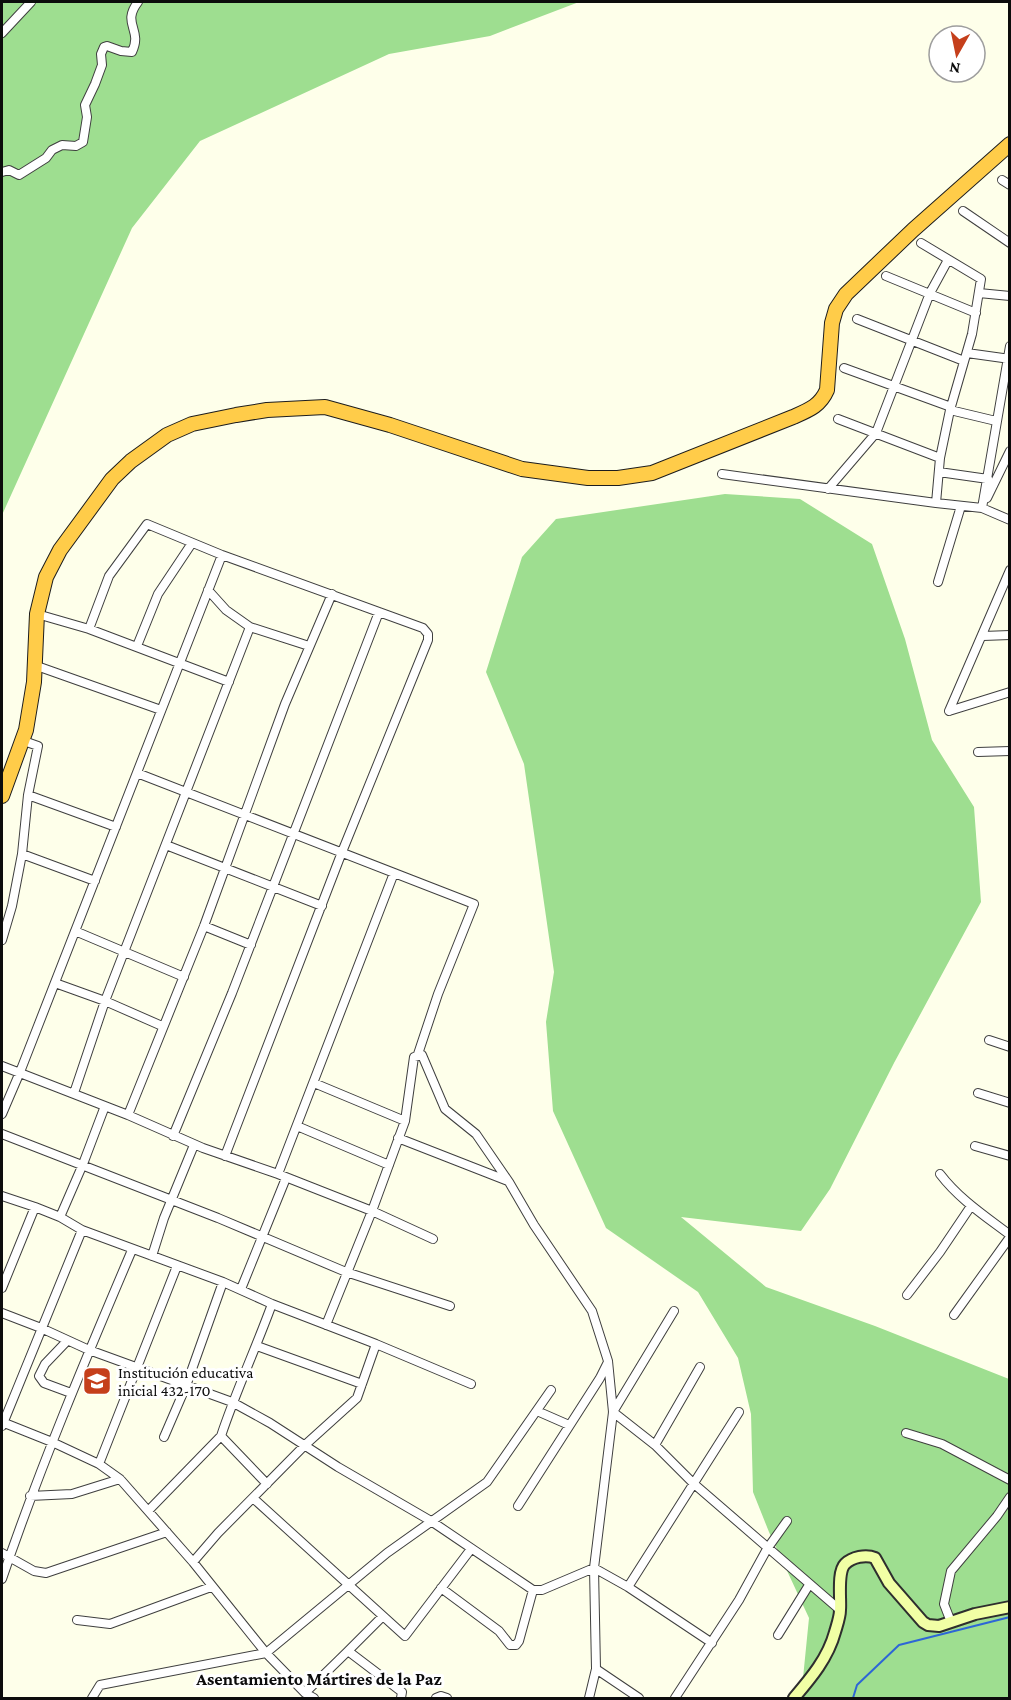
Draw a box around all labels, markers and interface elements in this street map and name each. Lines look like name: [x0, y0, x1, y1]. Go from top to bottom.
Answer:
north arrow: [927, 24, 987, 84]
text: N: [948, 59, 961, 78]
place label: Institución educativa inicial 432-170: [118, 1364, 254, 1399]
school or university icon: Institución educativa inicial 432-170: [81, 1365, 113, 1397]
district label: Asentamiento Mártires de la Paz: [195, 1669, 442, 1689]

